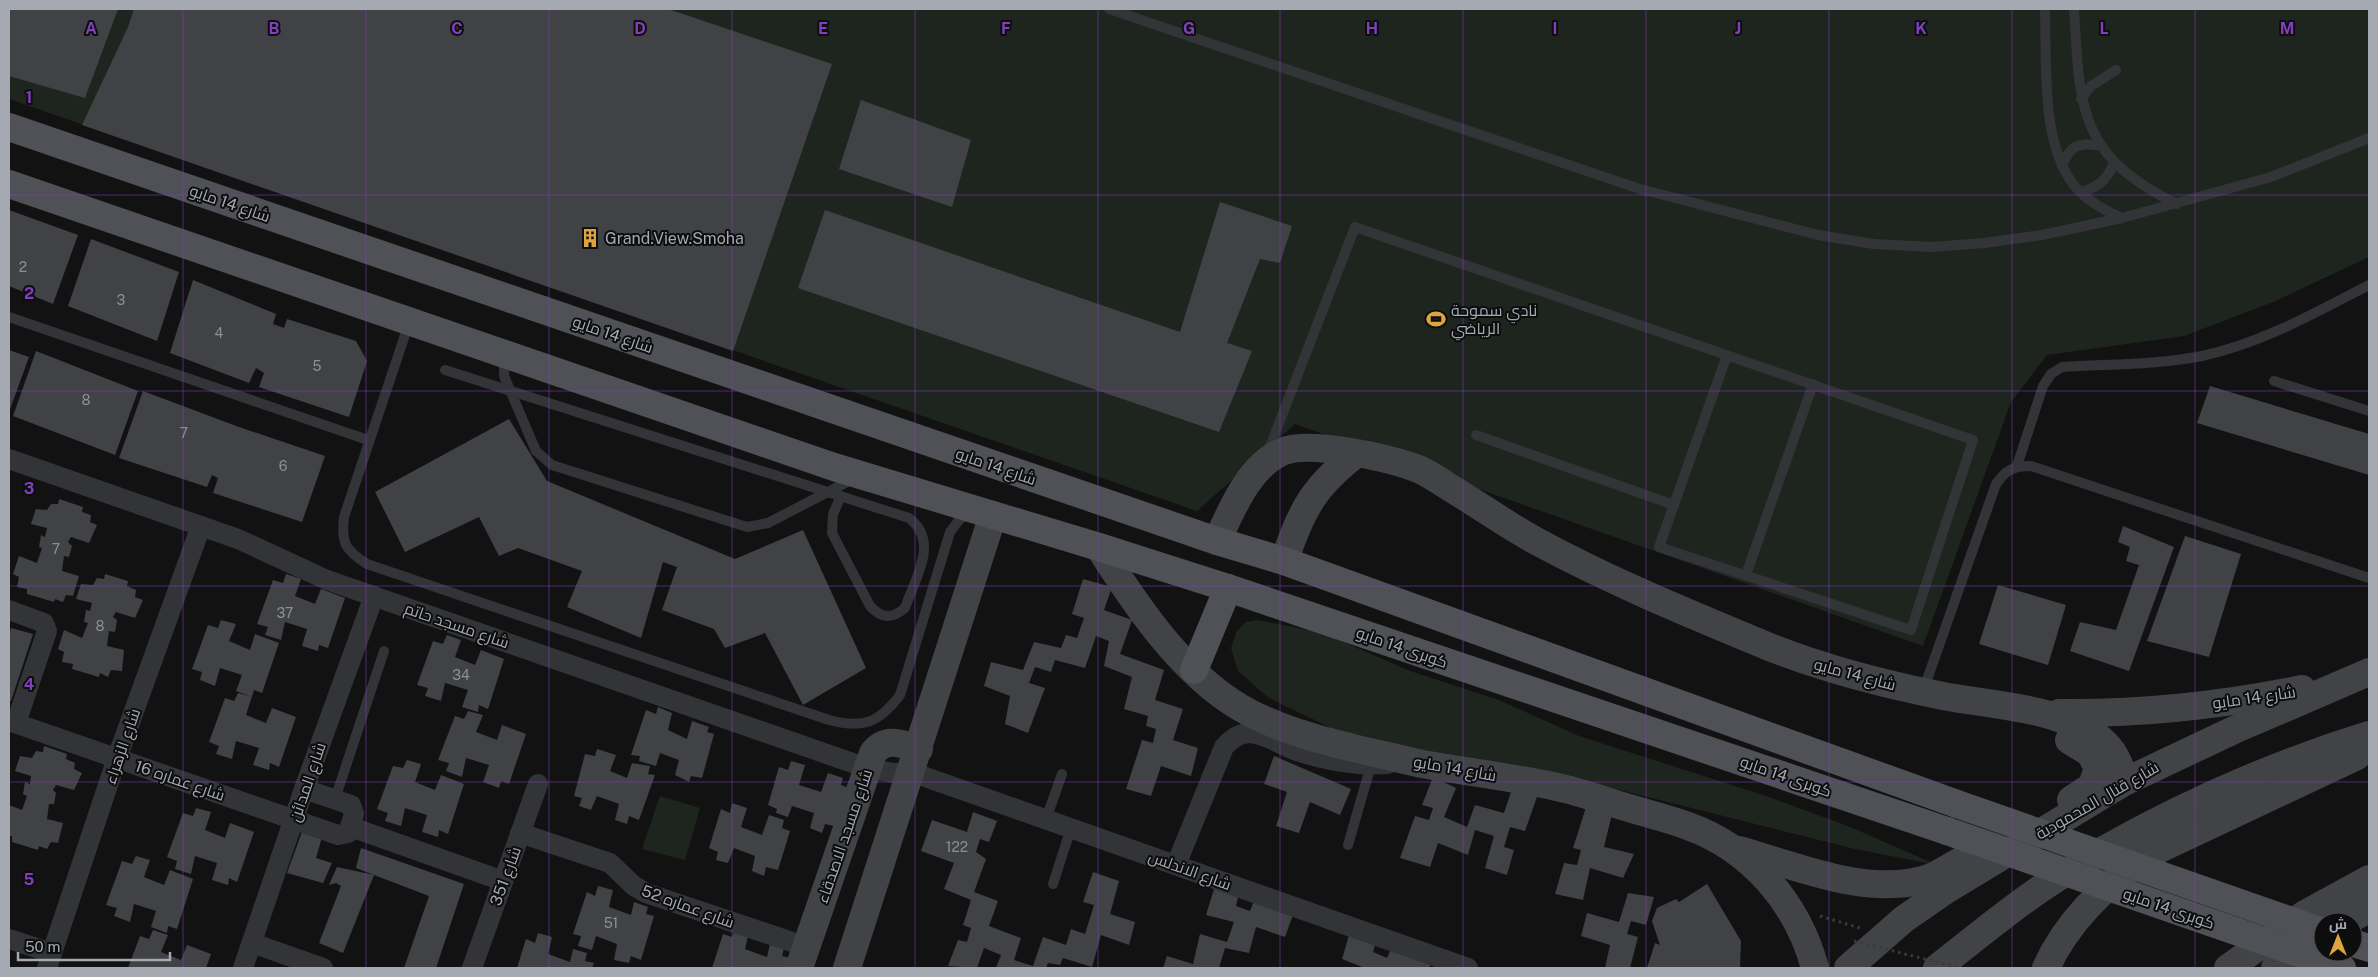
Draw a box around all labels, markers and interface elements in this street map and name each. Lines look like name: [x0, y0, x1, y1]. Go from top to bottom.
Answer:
text: A: [85, 19, 97, 38]
text: B: [269, 19, 280, 38]
text: C: [451, 19, 463, 38]
text: D: [634, 19, 646, 38]
text: E: [818, 19, 828, 38]
text: F: [1001, 19, 1011, 38]
text: G: [1183, 19, 1195, 38]
text: H: [1366, 19, 1378, 38]
text: I: [1553, 19, 1557, 38]
text: J: [1735, 19, 1741, 38]
text: K: [1915, 19, 1927, 38]
text: L: [2099, 19, 2109, 38]
text: M: [2280, 19, 2294, 38]
text: 1: [26, 88, 32, 107]
street label: شارع 14 مايو: [186, 181, 273, 228]
building icon: Grand.View.Smoha: [579, 227, 601, 249]
place label: Grand.View.Smoha: [605, 229, 744, 248]
house number: 2: [19, 259, 27, 275]
text: 2: [24, 284, 34, 303]
house number: 3: [117, 292, 126, 308]
place label: نادي سموحة الرياضي: [1451, 301, 1537, 341]
sports icon: نادي سموحة الرياضي: [1425, 308, 1447, 330]
street label: شارع 14 مايو: [569, 312, 656, 359]
house number: 4: [215, 325, 224, 341]
house number: 5: [313, 358, 322, 374]
house number: 8: [81, 392, 91, 408]
house number: 7: [180, 425, 188, 441]
street label: شارع 14 مايو: [952, 444, 1039, 491]
house number: 6: [279, 458, 288, 474]
text: 3: [24, 479, 34, 498]
house number: 7: [52, 541, 60, 557]
street label: شارع مسجد حاتم: [401, 599, 512, 654]
house number: 37: [277, 605, 293, 621]
house number: 8: [95, 618, 105, 634]
street label: كوبرى 14 مايو: [1353, 623, 1450, 673]
street label: شارع 14 مايو: [1811, 654, 1898, 696]
house number: 34: [452, 667, 470, 683]
text: 4: [24, 675, 35, 694]
street label: شارع 14 مايو: [2211, 682, 2297, 715]
street label: شارع الزهراء: [101, 706, 146, 787]
street label: شارع المدائن: [285, 740, 332, 825]
street label: شارع 14 مايو: [1412, 752, 1498, 787]
street label: كوبرى 14 مايو: [1737, 752, 1834, 802]
street label: شارع عماره 16: [132, 756, 227, 807]
street label: شارع قنال المحمودية: [2032, 757, 2163, 845]
street label: شارع مسجد الاصدقاء: [813, 767, 878, 906]
house number: 122: [946, 839, 968, 855]
street label: شارع 351: [486, 844, 527, 909]
street label: شارع الاندلس: [1145, 847, 1234, 896]
text: 5: [24, 870, 35, 889]
street label: شارع عماره 52: [638, 881, 737, 934]
street label: كوبرى 14 مايو: [2120, 884, 2217, 934]
north arrow: [2313, 912, 2363, 962]
house number: 51: [604, 915, 618, 931]
text: ش: [2329, 916, 2347, 933]
scale bar: [18, 930, 170, 962]
text: 50 m: [25, 938, 60, 955]

